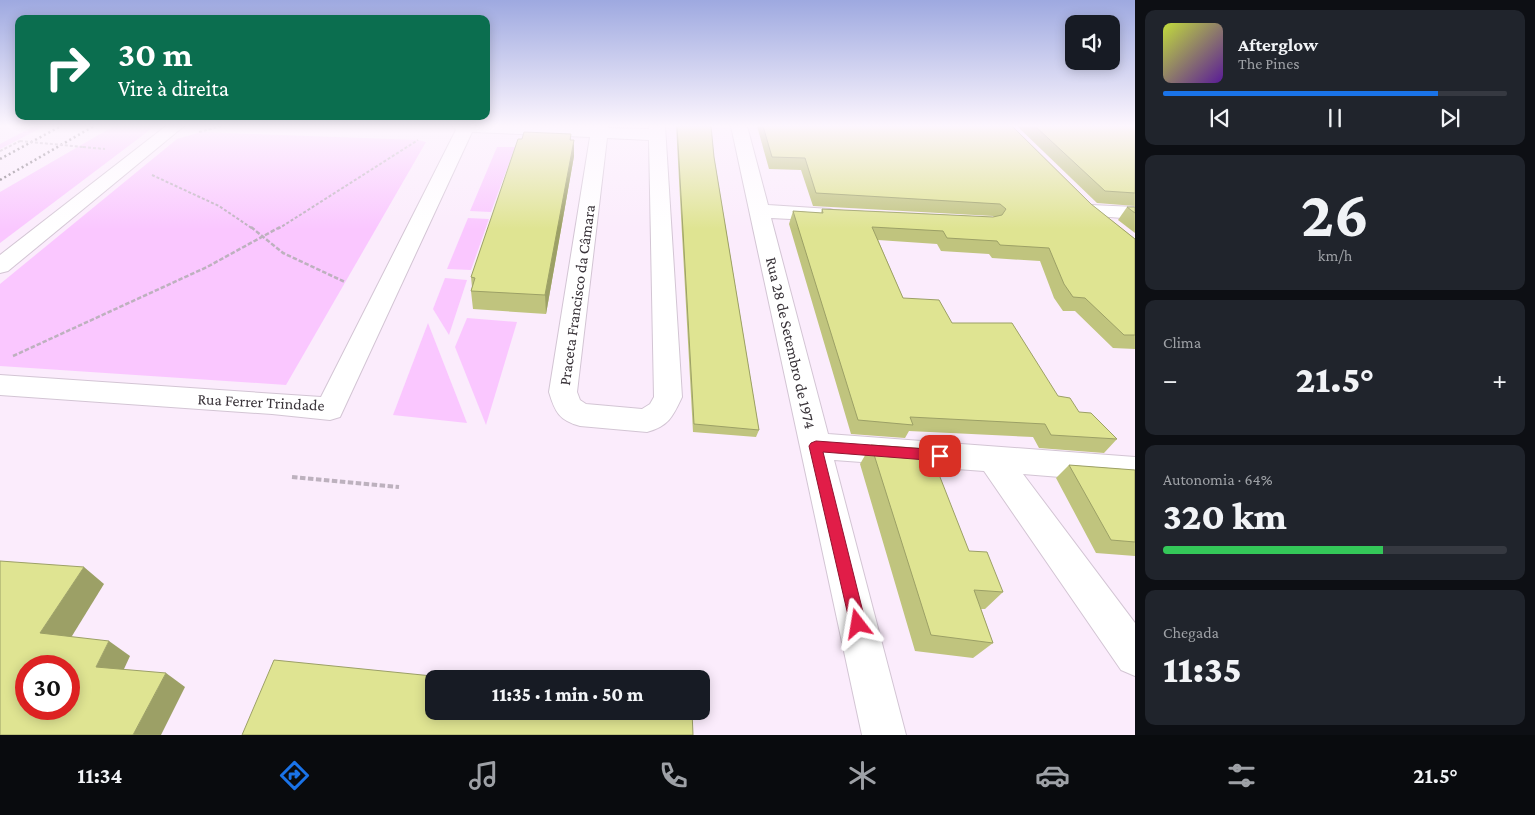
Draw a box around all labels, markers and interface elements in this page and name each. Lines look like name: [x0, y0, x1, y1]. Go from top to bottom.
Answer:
map controls: [1065, 15, 1120, 70]
button: sound: [1065, 15, 1120, 70]
text: Afterglow: [1238, 34, 1318, 55]
icon: right: [35, 35, 100, 100]
text: 30 m: [118, 35, 193, 74]
text: The Pines: [1238, 55, 1299, 72]
text: Vire à direita: [118, 76, 229, 101]
icon: previous: [1206, 104, 1234, 132]
icon: pause: [1321, 104, 1349, 132]
icon: next: [1436, 104, 1464, 132]
text: 26: [1301, 178, 1369, 250]
street label: Praceta Francisco da Câmara: [556, 203, 598, 387]
text: km/h: [1318, 247, 1352, 264]
street label: Rua 28 de Setembro de 1974: [763, 255, 819, 431]
text: Clima: [1163, 334, 1201, 351]
text: 21.5°: [1295, 358, 1375, 400]
text: −: [1163, 364, 1178, 395]
text: +: [1492, 364, 1507, 395]
street label: Rua Ferrer Trindade: [197, 390, 325, 414]
pin: [919, 435, 961, 477]
icon: arrive: [926, 442, 954, 470]
text: Autonomia · 64%: [1163, 471, 1272, 488]
text: 320 km: [1163, 495, 1287, 537]
position arrow: [831, 597, 883, 649]
text: Chegada: [1163, 624, 1219, 641]
text: 11:35: [1163, 648, 1242, 690]
speed limit sign: 30: [15, 655, 80, 720]
text: 11:35 · 1 min · 50 m: [492, 684, 643, 705]
icon: directions: [277, 758, 312, 793]
icon: music: [466, 758, 501, 793]
icon: phone: [656, 758, 691, 793]
icon: climate: [845, 758, 880, 793]
icon: car: [1035, 758, 1070, 793]
icon: filters: [1224, 758, 1259, 793]
text: 11:34: [77, 763, 122, 788]
text: 21.5°: [1413, 763, 1458, 788]

